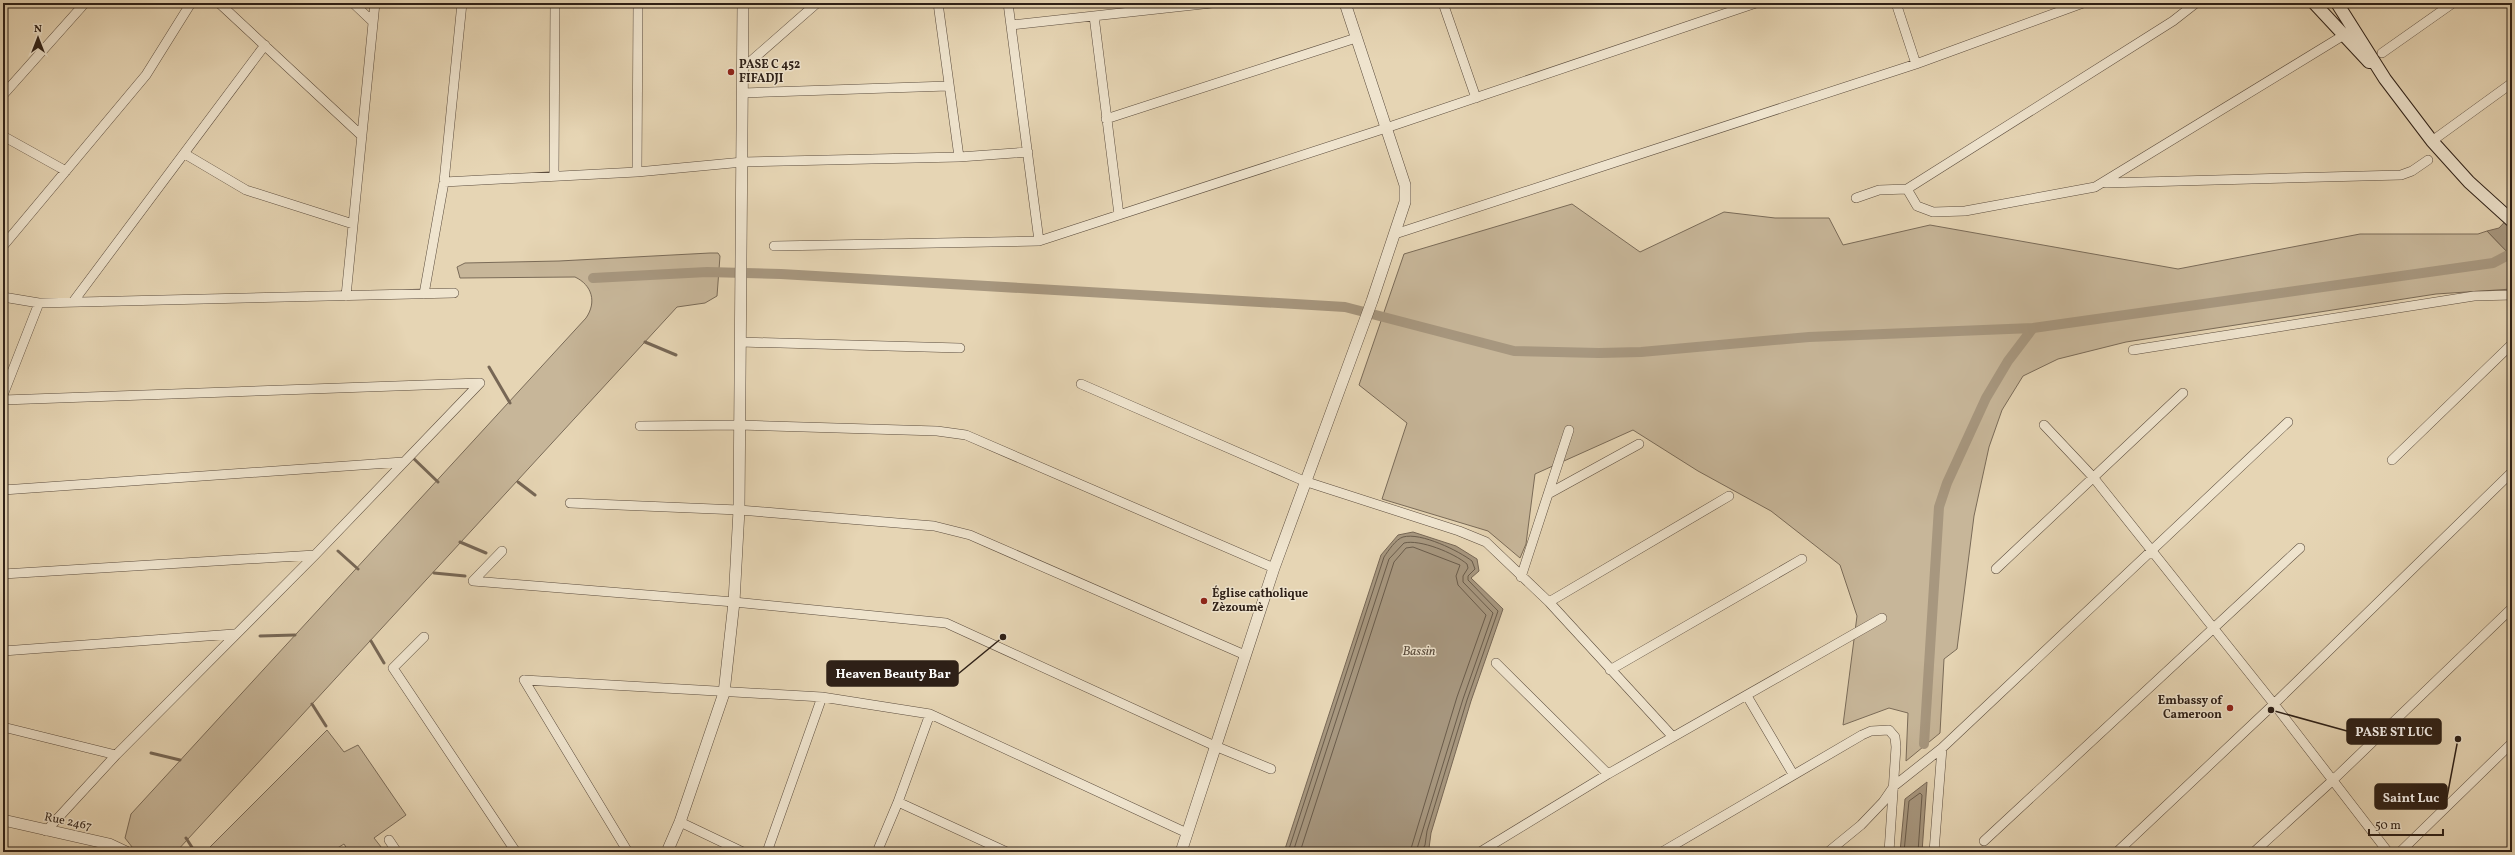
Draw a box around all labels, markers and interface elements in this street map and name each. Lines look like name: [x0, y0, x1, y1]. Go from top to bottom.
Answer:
north arrow: [18, 18, 58, 58]
text: N: [34, 22, 42, 37]
place label: PASE C 452 FIFADJI: [739, 57, 800, 87]
marker: PASE C 452 FIFADJI: [726, 67, 736, 77]
place label: Église catholique Zèzoumè: [1212, 585, 1308, 616]
marker: Église catholique Zèzoumè: [1199, 596, 1209, 606]
water label: Bassin: [1402, 643, 1436, 661]
callout: Heaven Beauty Bar: [827, 661, 958, 686]
text: Heaven Beauty Bar: [835, 666, 951, 684]
place label: Embassy of Cameroon: [2158, 693, 2223, 723]
marker: Embassy of Cameroon: [2225, 703, 2235, 713]
callout: PASE ST LUC: [2347, 719, 2441, 744]
text: PASE ST LUC: [2355, 724, 2433, 742]
callout: Saint Luc: [2375, 784, 2447, 809]
text: Saint Luc: [2383, 790, 2439, 808]
street label: Rue 2467: [43, 809, 93, 835]
scale bar: [2369, 811, 2443, 837]
text: 50 m: [2375, 818, 2401, 834]

